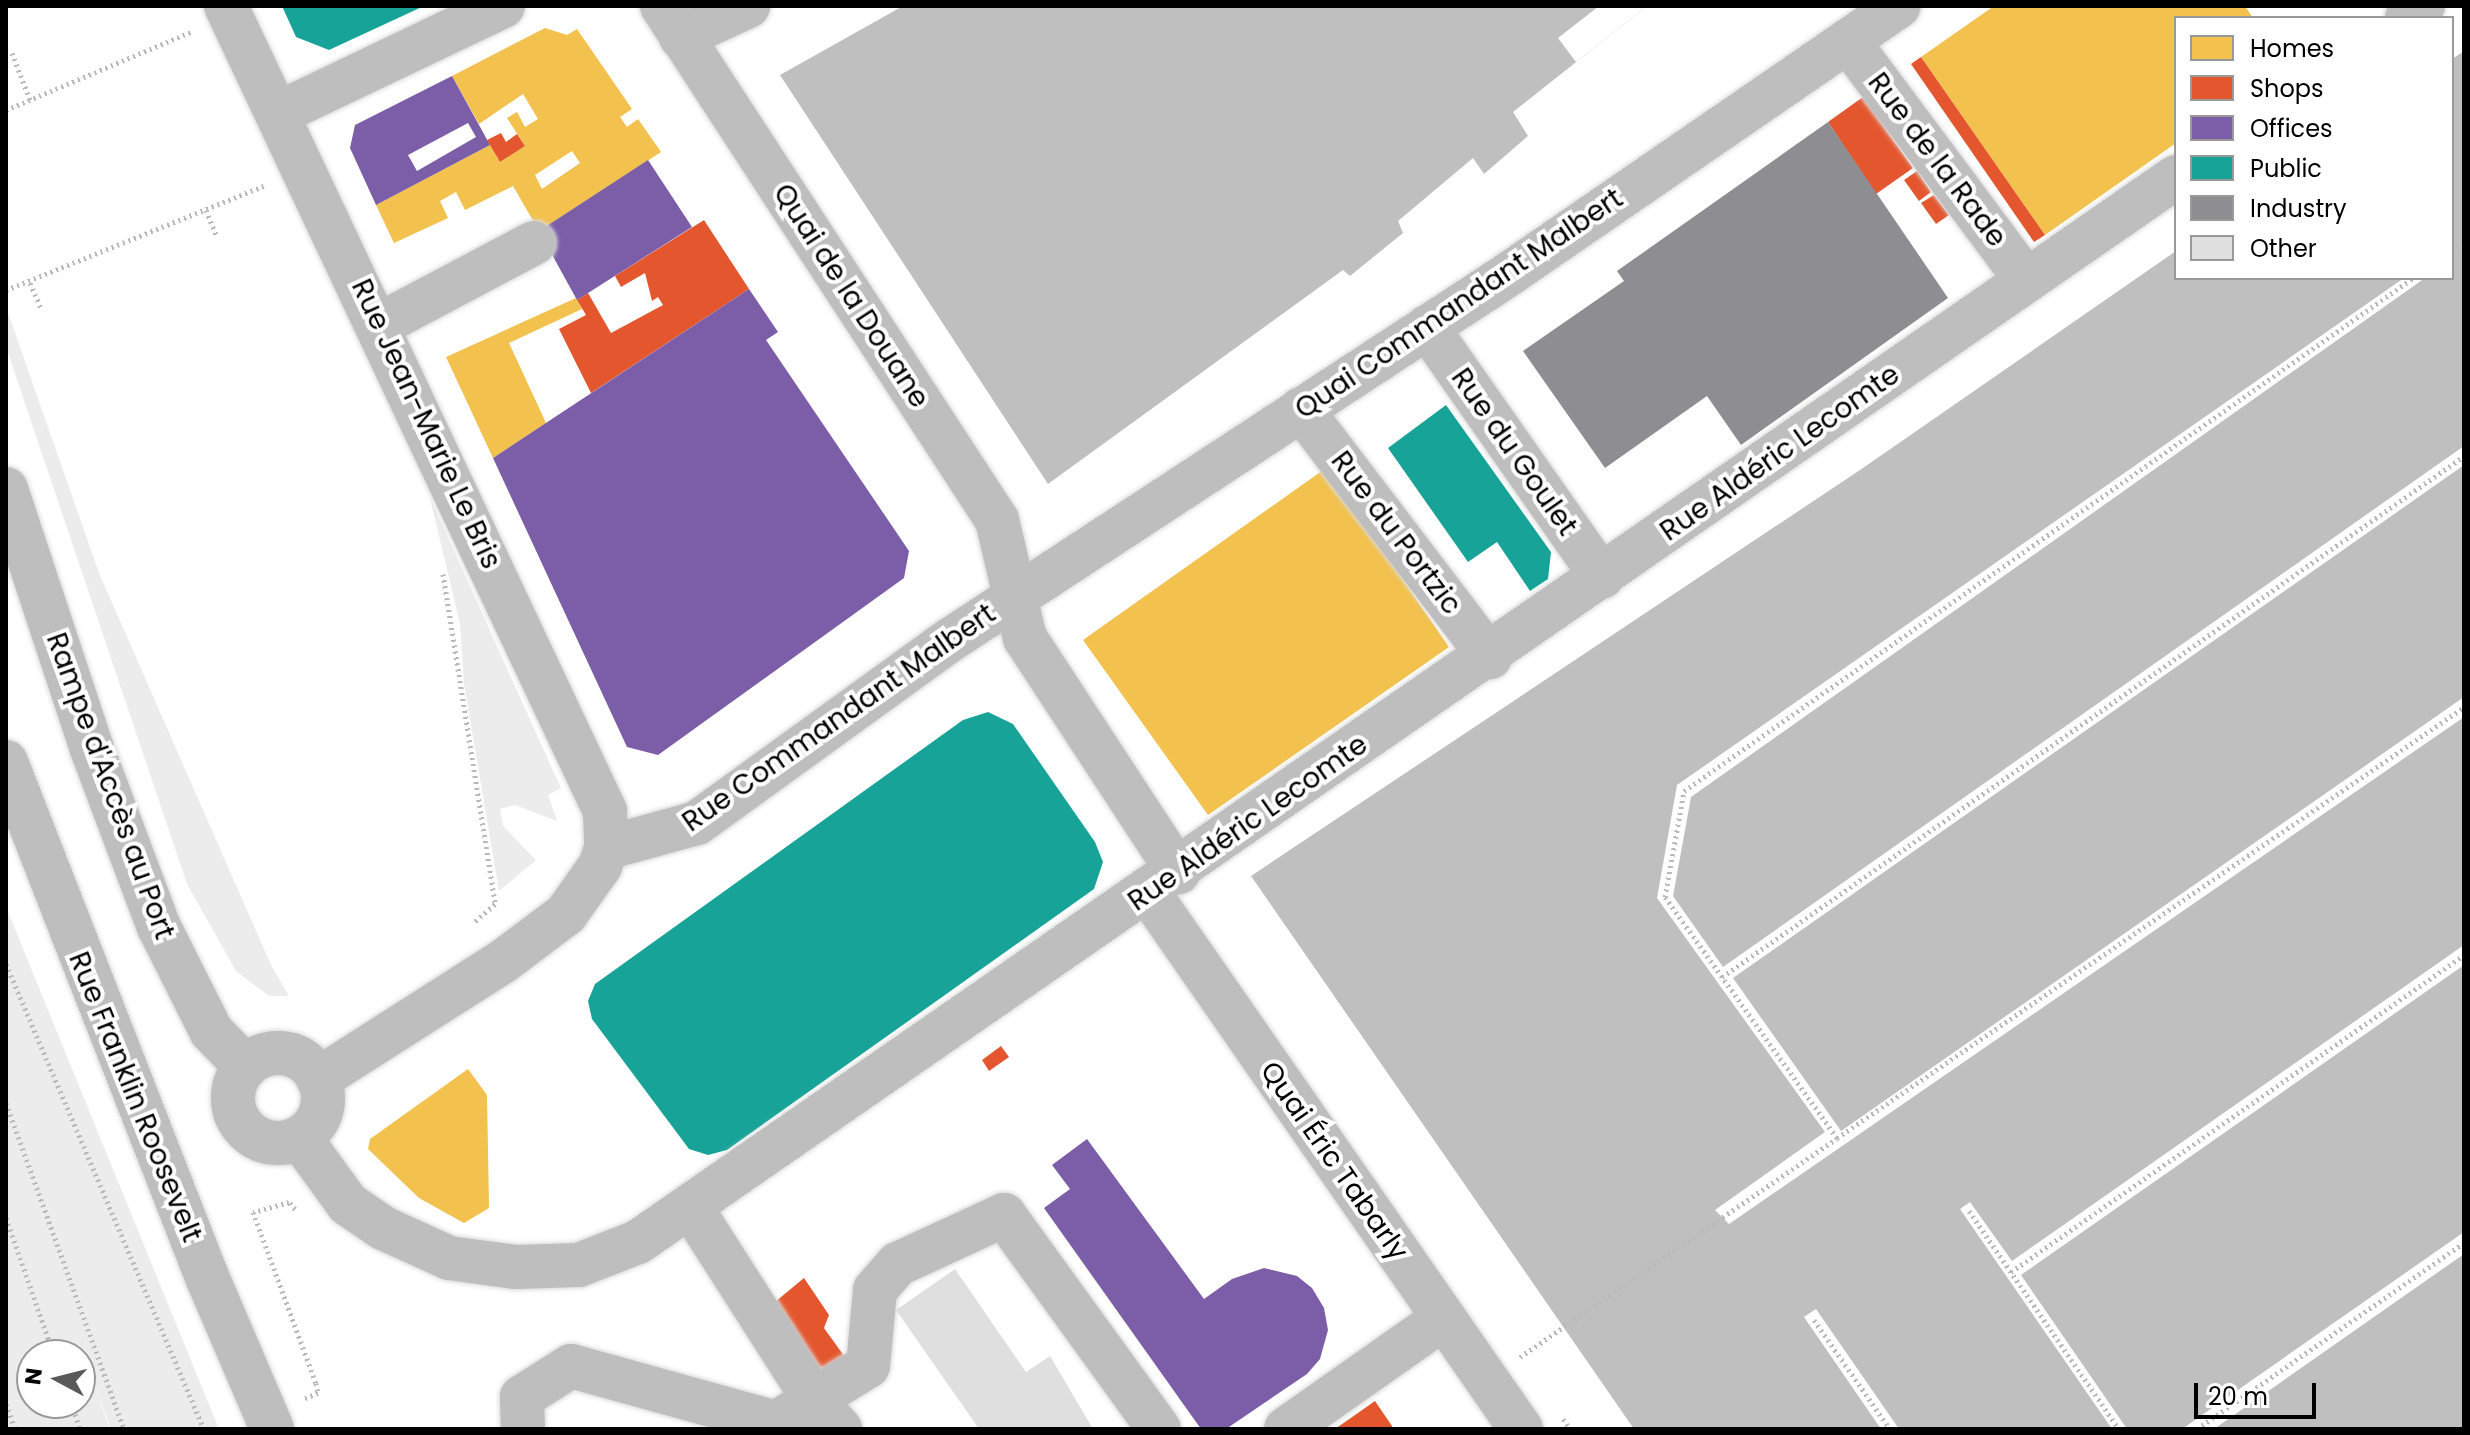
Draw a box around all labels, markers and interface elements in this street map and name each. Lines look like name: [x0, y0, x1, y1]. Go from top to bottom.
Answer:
legend: [2174, 16, 2454, 280]
text: Homes: [2250, 32, 2334, 65]
street label: Rue de la Rade: [1861, 66, 2013, 254]
text: Shops: [2250, 72, 2324, 105]
text: Offices: [2250, 112, 2333, 145]
text: Public: [2250, 152, 2322, 185]
street label: Quai de la Douane: [766, 178, 936, 414]
street label: Quai Commandant Malbert: [1289, 182, 1629, 426]
text: Industry: [2250, 192, 2347, 225]
text: Other: [2250, 232, 2317, 265]
street label: Rue Jean-Marie Le Bris: [344, 274, 508, 574]
street label: Rue Aldéric Lecomte: [1654, 358, 1906, 548]
street label: Rue du Goulet: [1444, 362, 1584, 542]
street label: Rue du Portzic: [1324, 445, 1468, 621]
street label: Rue Commandant Malbert: [676, 597, 1002, 839]
street label: Rampe d'Accès au Port: [39, 628, 181, 944]
street label: Rue Aldéric Lecomte: [1122, 728, 1374, 918]
street label: Rue Franklin Roosevelt: [61, 947, 209, 1247]
street label: Quai Éric Tabarly: [1253, 1055, 1415, 1267]
north arrow: [16, 1339, 96, 1419]
text: N: [17, 1366, 50, 1386]
scale bar: [2198, 1367, 2320, 1417]
text: 20 m: [2208, 1380, 2268, 1413]

